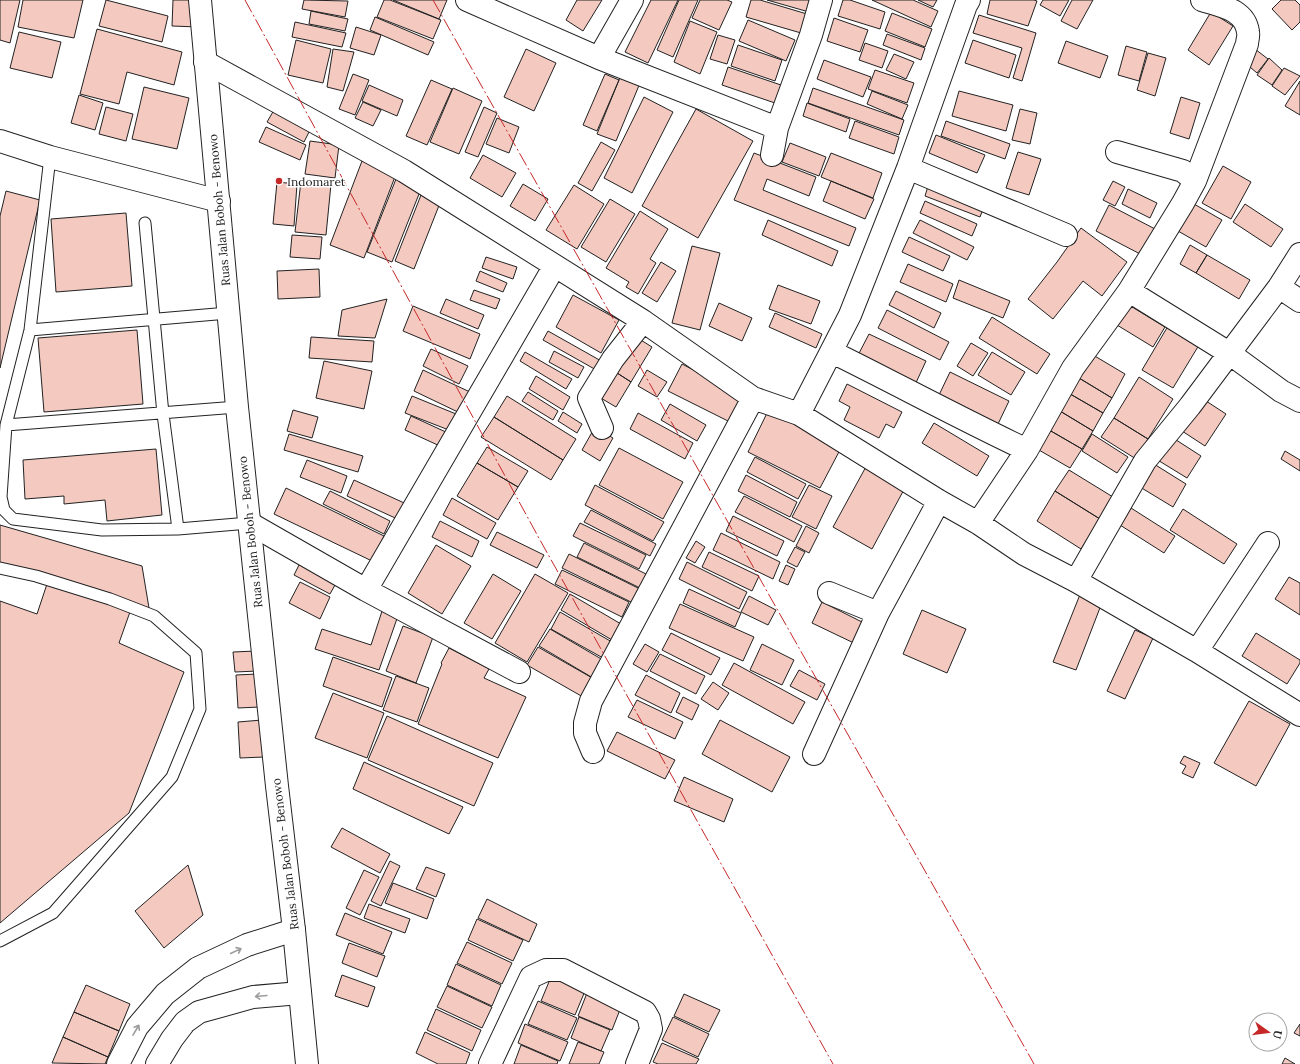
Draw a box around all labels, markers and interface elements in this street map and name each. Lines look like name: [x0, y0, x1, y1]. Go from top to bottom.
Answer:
street label: Ruas Jalan Boboh - Benowo: [205, 133, 233, 287]
place label: Indomaret: [287, 174, 346, 189]
marker: Indomaret: [274, 176, 284, 186]
street label: Ruas Jalan Boboh - Benowo: [235, 455, 265, 609]
street label: Ruas Jalan Boboh - Benowo: [268, 777, 302, 931]
one-way arrow: [230, 947, 242, 954]
one-way arrow: [255, 992, 268, 1000]
north arrow: [1248, 1012, 1288, 1052]
one-way arrow: [132, 1024, 140, 1035]
text: U: [1270, 1029, 1286, 1041]

